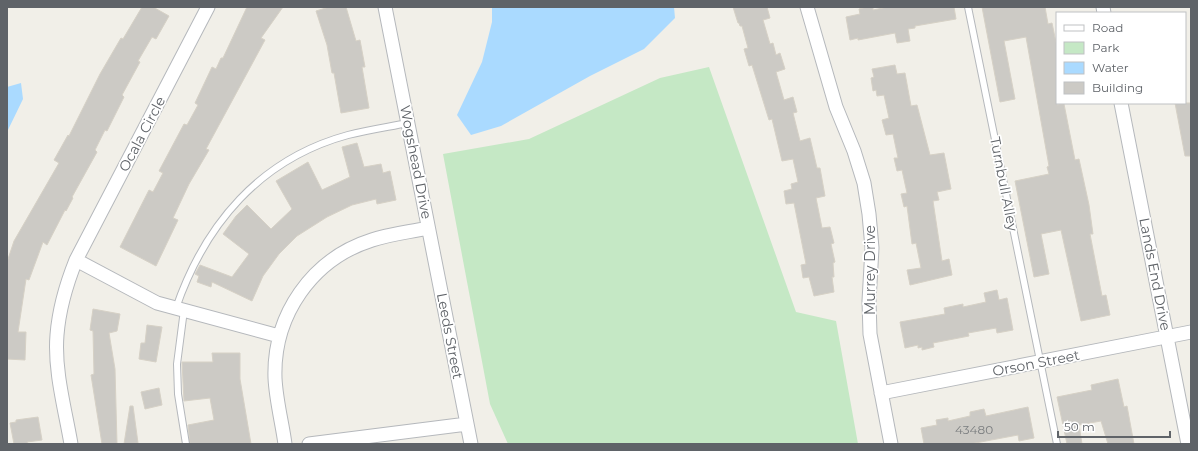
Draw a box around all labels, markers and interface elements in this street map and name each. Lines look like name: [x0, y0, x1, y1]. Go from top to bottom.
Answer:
legend: [1056, 12, 1186, 104]
text: Road: [1092, 20, 1123, 35]
text: Park: [1092, 40, 1120, 55]
text: Water: [1092, 60, 1129, 75]
text: Building: [1092, 80, 1143, 95]
street label: Ocala Circle: [115, 93, 169, 175]
street label: Wogshead Drive: [396, 103, 436, 221]
street label: Turnbull Alley: [986, 135, 1022, 233]
street label: Lands End Drive: [1135, 216, 1175, 332]
street label: Murrey Drive: [861, 225, 879, 315]
street label: Leeds Street: [433, 291, 467, 381]
street label: Orson Street: [991, 346, 1081, 380]
scale bar: [1058, 413, 1170, 439]
text: 50 m: [1064, 419, 1095, 434]
house number: 43480: [955, 422, 993, 437]

